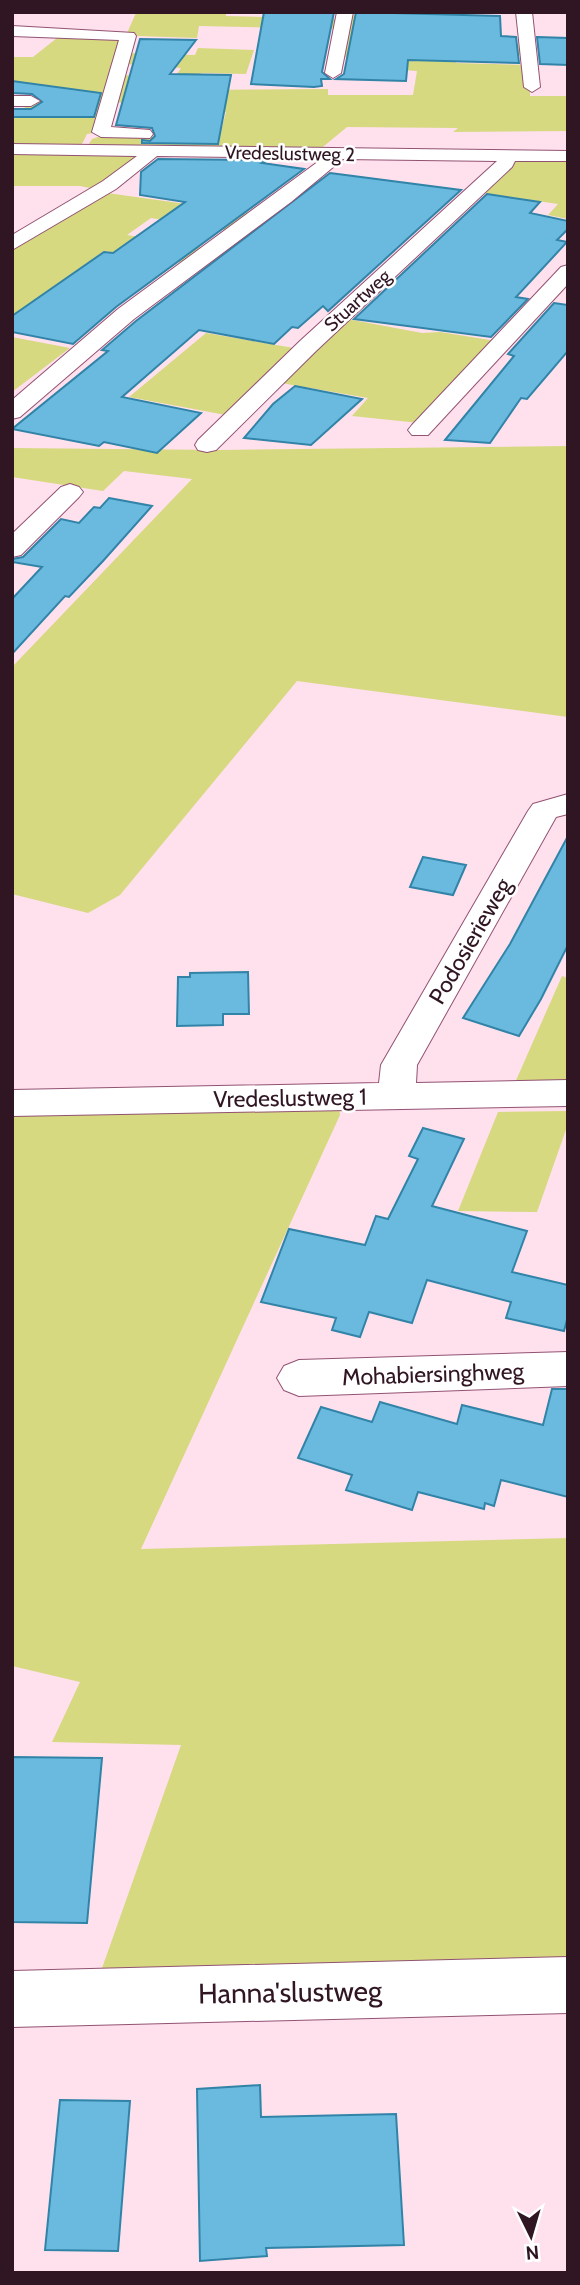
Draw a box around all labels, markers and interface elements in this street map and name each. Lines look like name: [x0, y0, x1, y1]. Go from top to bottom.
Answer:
street label: Vredeslustweg 2: [225, 141, 355, 166]
street label: Stuartweg: [319, 264, 396, 336]
street label: Podosierieweg: [423, 873, 518, 1009]
street label: Vredeslustweg 1: [213, 1083, 367, 1113]
street label: Mohabiersinghweg: [342, 1357, 525, 1391]
street label: Hanna'slustweg: [198, 1973, 383, 2011]
north arrow: [496, 2201, 566, 2271]
text: N: [525, 2240, 540, 2264]

